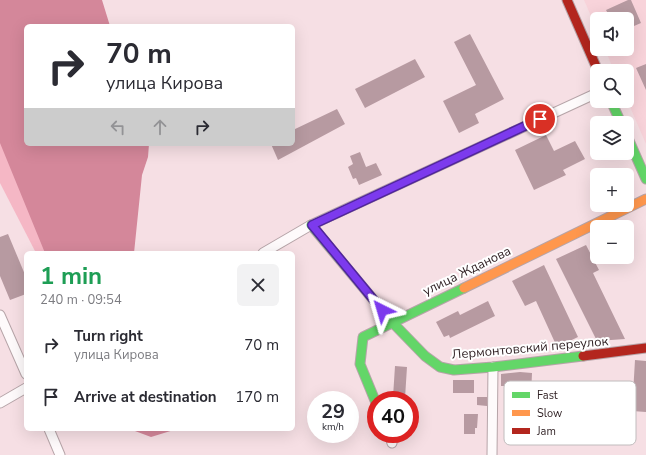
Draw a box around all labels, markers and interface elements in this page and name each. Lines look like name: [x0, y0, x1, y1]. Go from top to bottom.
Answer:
map controls: [590, 12, 634, 264]
button: sound: [590, 12, 634, 56]
text: 70 m: [106, 35, 172, 73]
icon: right: [40, 40, 92, 92]
button: search: [590, 64, 634, 108]
text: улица Кирова: [106, 71, 223, 95]
pin: [523, 102, 557, 136]
icon: arrive: [529, 108, 551, 130]
icon: left: [107, 116, 129, 138]
icon: ahead: [149, 116, 171, 138]
icon: right: [191, 116, 213, 138]
button: layers: [590, 116, 634, 160]
button: +: [590, 168, 634, 212]
button: −: [590, 220, 634, 264]
street label: улица Жданова: [420, 242, 514, 300]
text: 1 min: [40, 260, 102, 292]
button: close: [237, 264, 279, 306]
position arrow: [361, 289, 403, 331]
text: 240 m · 09:54: [40, 291, 122, 309]
text: Turn right: [74, 326, 143, 346]
street label: Лермонтовский переулок: [451, 332, 609, 364]
icon: right: [40, 334, 62, 356]
text: 70 m: [244, 335, 279, 355]
text: улица Кирова: [74, 346, 159, 364]
legend: [504, 381, 636, 445]
icon: arrive: [40, 386, 62, 408]
text: Arrive at destination: [74, 387, 217, 407]
text: 170 m: [235, 387, 279, 407]
text: Fast: [537, 388, 558, 403]
speed limit sign: 40: [367, 391, 419, 443]
text: 29: [321, 398, 345, 425]
text: Slow: [537, 406, 562, 421]
text: km/h: [322, 420, 344, 434]
text: Jam: [536, 424, 556, 439]

